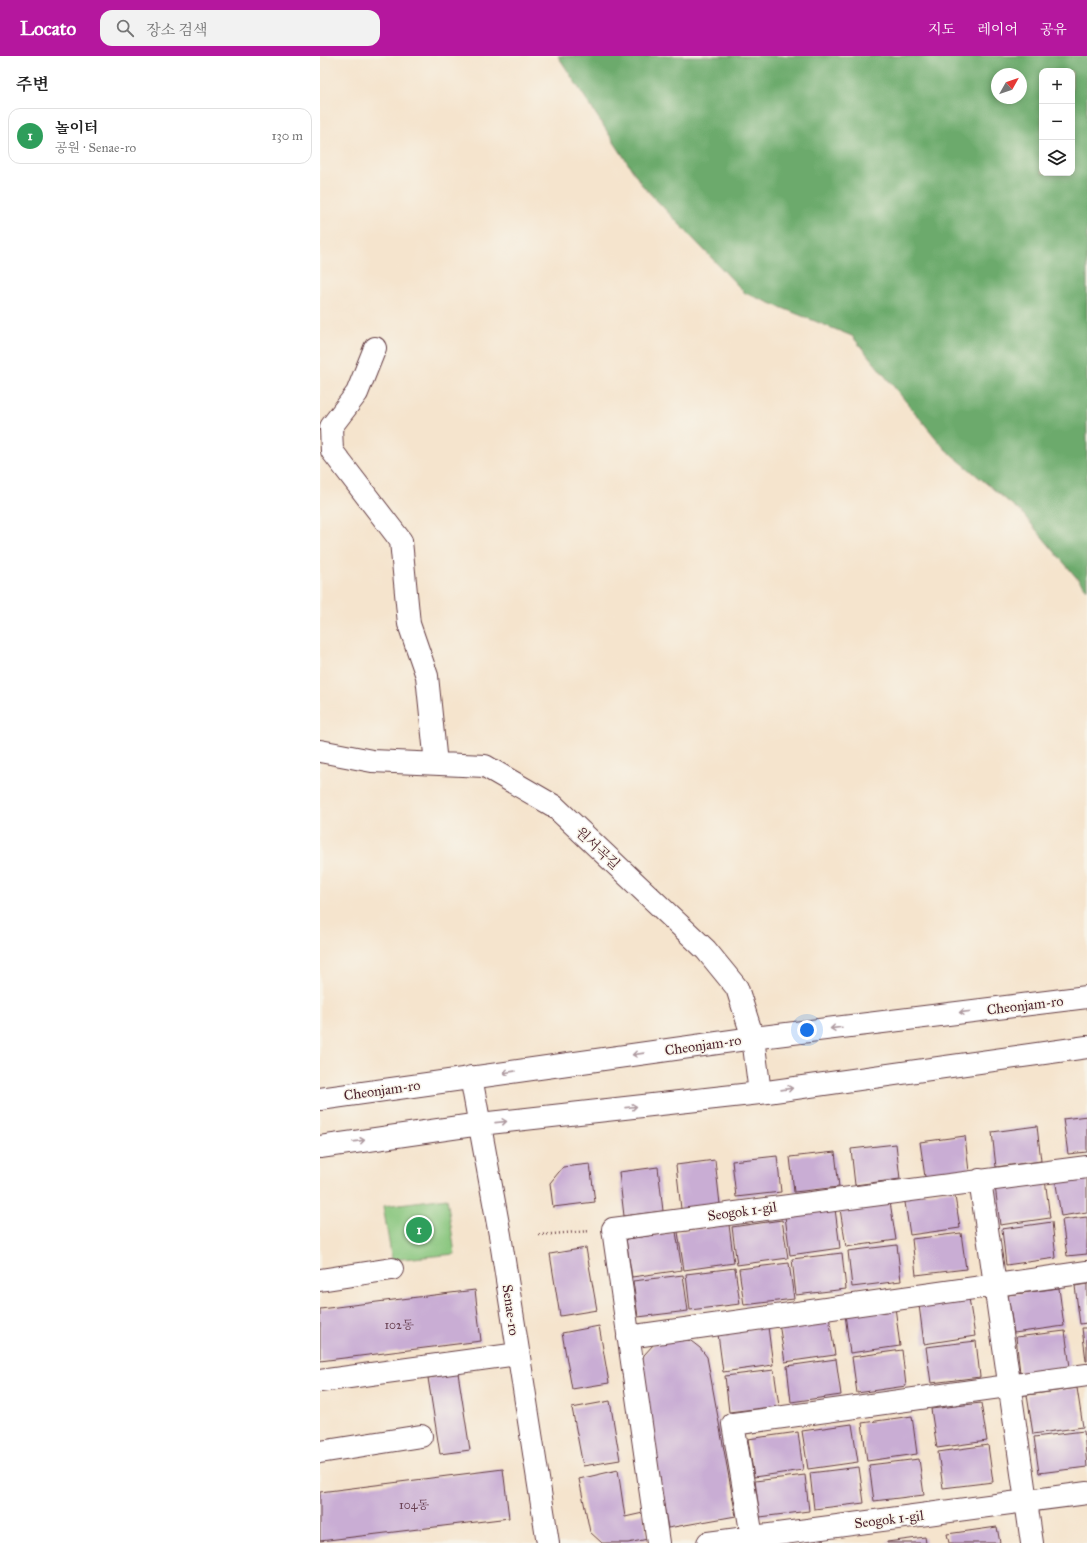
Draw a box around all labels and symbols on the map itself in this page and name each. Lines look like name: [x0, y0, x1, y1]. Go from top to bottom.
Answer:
north arrow: [991, 68, 1027, 104]
street label: 원서곡길: [572, 824, 623, 873]
street label: Cheonjam-ro: [986, 992, 1064, 1019]
one-way arrow: [959, 1008, 972, 1016]
your location: [797, 1020, 817, 1040]
one-way arrow: [830, 1024, 843, 1032]
street label: Cheonjam-ro: [664, 1032, 742, 1059]
one-way arrow: [631, 1050, 644, 1058]
one-way arrow: [503, 1068, 516, 1076]
street label: Cheonjam-ro: [343, 1077, 421, 1104]
one-way arrow: [781, 1086, 794, 1093]
one-way arrow: [624, 1104, 637, 1111]
one-way arrow: [494, 1118, 507, 1126]
one-way arrow: [352, 1137, 365, 1145]
street label: Seogok 1-gil: [706, 1198, 778, 1225]
pin: 1: [406, 1215, 432, 1245]
street label: Senae-ro: [499, 1283, 522, 1337]
house number: 102동: [384, 1318, 414, 1332]
house number: 104동: [399, 1498, 429, 1512]
street label: Seogok 1-gil: [853, 1507, 925, 1532]

